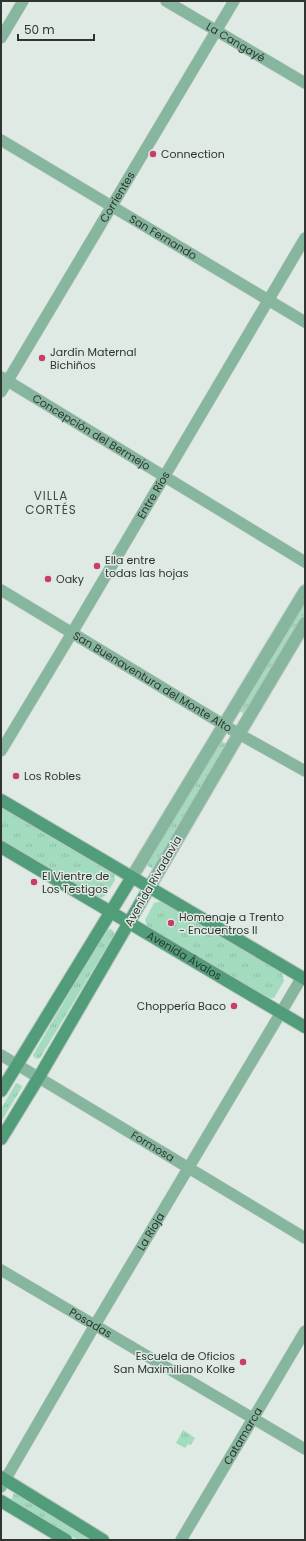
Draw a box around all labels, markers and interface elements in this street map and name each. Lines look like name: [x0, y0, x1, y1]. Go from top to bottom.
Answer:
scale bar: [18, 16, 94, 42]
street label: La Cangayé: [203, 18, 268, 66]
text: 50 m: [24, 21, 55, 38]
place label: Connection: [161, 146, 225, 162]
marker: Connection: [148, 149, 158, 159]
street label: Corrientes: [96, 168, 139, 226]
street label: San Fernando: [126, 211, 200, 264]
place label: Jardín Maternal Bichiños: [50, 344, 137, 373]
marker: Jardín Maternal Bichiños: [37, 353, 47, 363]
street label: Concepción del Bermejo: [29, 390, 154, 474]
street label: Entre Ríos: [133, 468, 174, 522]
district label: VILLA CORTÉS: [25, 487, 77, 518]
place label: Ella entre todas las hojas: [105, 552, 189, 581]
marker: Ella entre todas las hojas: [92, 561, 102, 571]
place label: Oaky: [56, 571, 85, 587]
marker: Oaky: [43, 574, 53, 584]
street label: San Buenaventura del Monte Alto: [70, 627, 235, 736]
place label: Los Robles: [24, 768, 81, 784]
marker: Los Robles: [11, 771, 21, 781]
street label: Avenida Rivadavia: [121, 833, 185, 929]
place label: El Vientre de Los Testigos: [42, 868, 110, 897]
marker: El Vientre de Los Testigos: [29, 877, 39, 887]
place label: Homenaje a Trento - Encuentros II: [179, 909, 284, 938]
marker: Homenaje a Trento - Encuentros II: [166, 918, 176, 928]
street label: Avenida Ávalos: [144, 927, 225, 984]
place label: Choppería Baco: [137, 998, 226, 1014]
marker: Choppería Baco: [229, 1001, 239, 1011]
street label: Formosa: [128, 1127, 177, 1166]
street label: La Rioja: [133, 1210, 168, 1254]
street label: Posadas: [66, 1304, 115, 1342]
place label: Escuela de Oficios San Maximiliano Kolke: [114, 1348, 235, 1377]
marker: Escuela de Oficios San Maximiliano Kolke: [238, 1357, 248, 1367]
street label: Catamarca: [219, 1404, 266, 1468]

